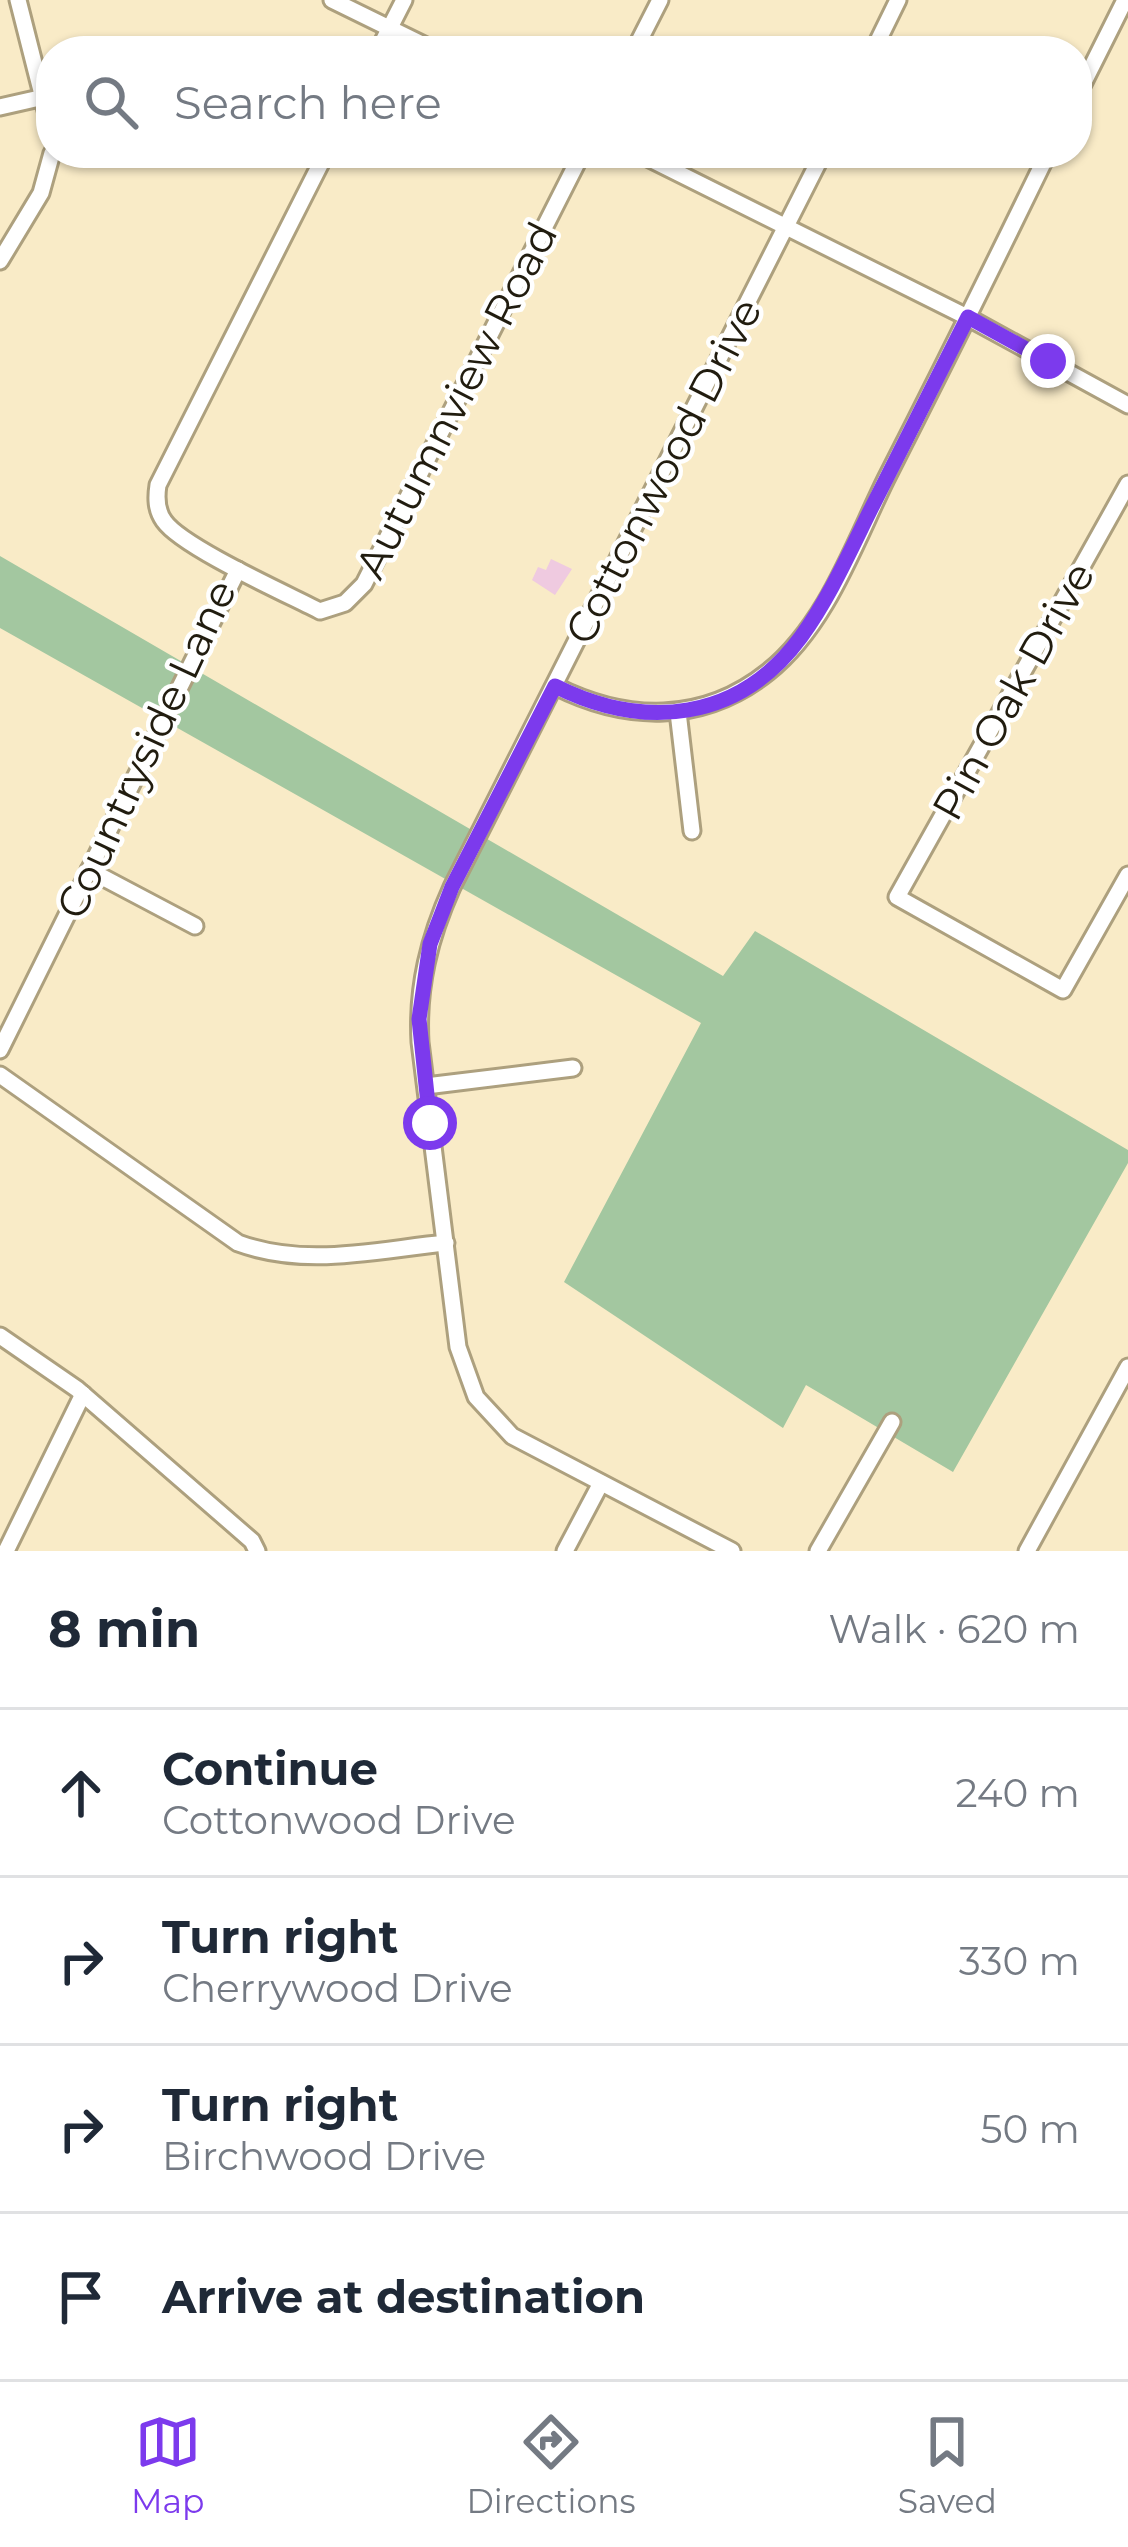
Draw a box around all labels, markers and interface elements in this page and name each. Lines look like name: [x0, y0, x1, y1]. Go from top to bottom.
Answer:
search box: [36, 36, 1092, 168]
icon: search: [78, 69, 144, 135]
text: Search here: [174, 75, 442, 130]
street label: Autumnview Road: [344, 213, 568, 587]
street label: Cottonwood Drive: [553, 290, 773, 652]
route end: [1021, 334, 1075, 388]
street label: Pin Oak Drive: [921, 553, 1105, 829]
street label: Countryside Lane: [45, 571, 247, 927]
route start: [403, 1096, 457, 1150]
text: 8 min: [48, 1598, 200, 1660]
text: Walk · 620 m: [828, 1605, 1080, 1653]
text: Continue: [162, 1741, 378, 1796]
icon: ahead: [48, 1760, 114, 1826]
text: 240 m: [956, 1769, 1080, 1817]
text: Cottonwood Drive: [162, 1796, 515, 1844]
text: Turn right: [162, 1909, 398, 1964]
icon: right: [48, 1928, 114, 1994]
text: 330 m: [959, 1937, 1080, 1985]
text: Cherrywood Drive: [162, 1964, 513, 2012]
text: Turn right: [162, 2077, 398, 2132]
icon: right: [48, 2096, 114, 2162]
text: 50 m: [981, 2105, 1080, 2153]
text: Birchwood Drive: [162, 2132, 486, 2180]
icon: arrive: [48, 2264, 114, 2330]
text: Arrive at destination: [162, 2269, 645, 2324]
tab: Map: [131, 2409, 204, 2521]
tab: Directions: [467, 2409, 636, 2521]
tab: Saved: [898, 2409, 997, 2521]

